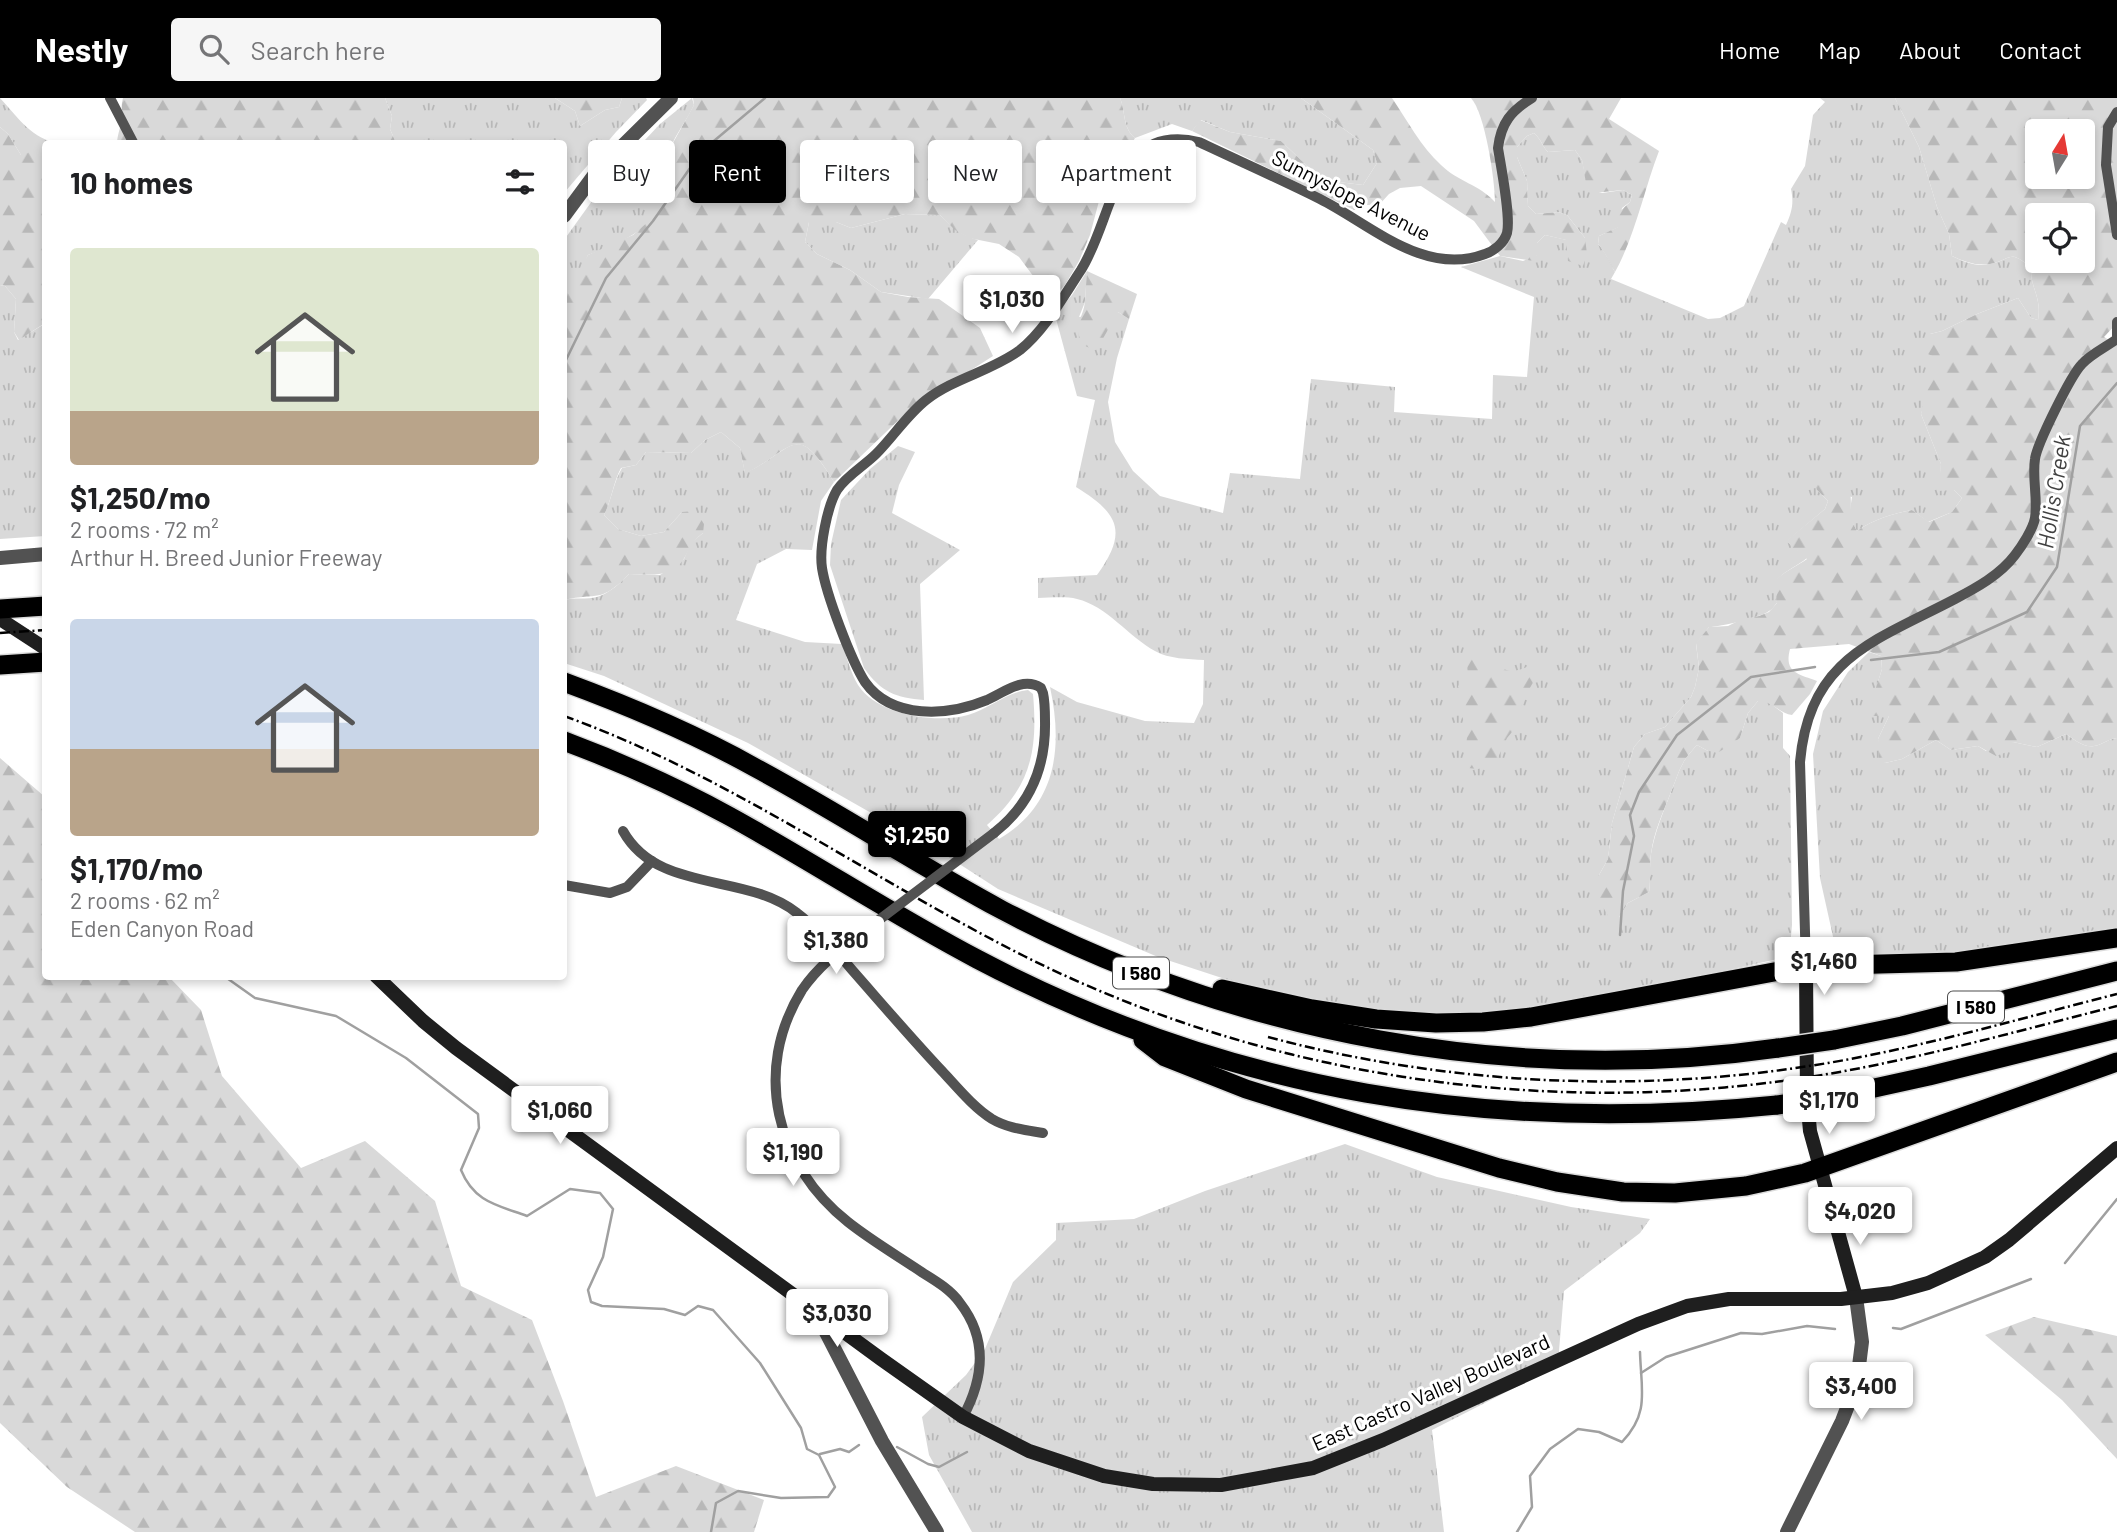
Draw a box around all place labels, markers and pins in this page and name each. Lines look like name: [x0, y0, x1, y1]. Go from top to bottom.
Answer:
pin: $1,030: [955, 275, 1069, 335]
pin: $1,250: [860, 812, 974, 871]
pin: $1,380: [779, 916, 893, 976]
pin: $1,460: [1767, 937, 1881, 997]
pin: $1,170: [1772, 1076, 1886, 1136]
pin: $1,060: [503, 1086, 617, 1146]
pin: $1,190: [736, 1128, 850, 1188]
pin: $4,020: [1803, 1188, 1917, 1247]
pin: $3,030: [780, 1290, 894, 1349]
pin: $3,400: [1804, 1362, 1918, 1422]

